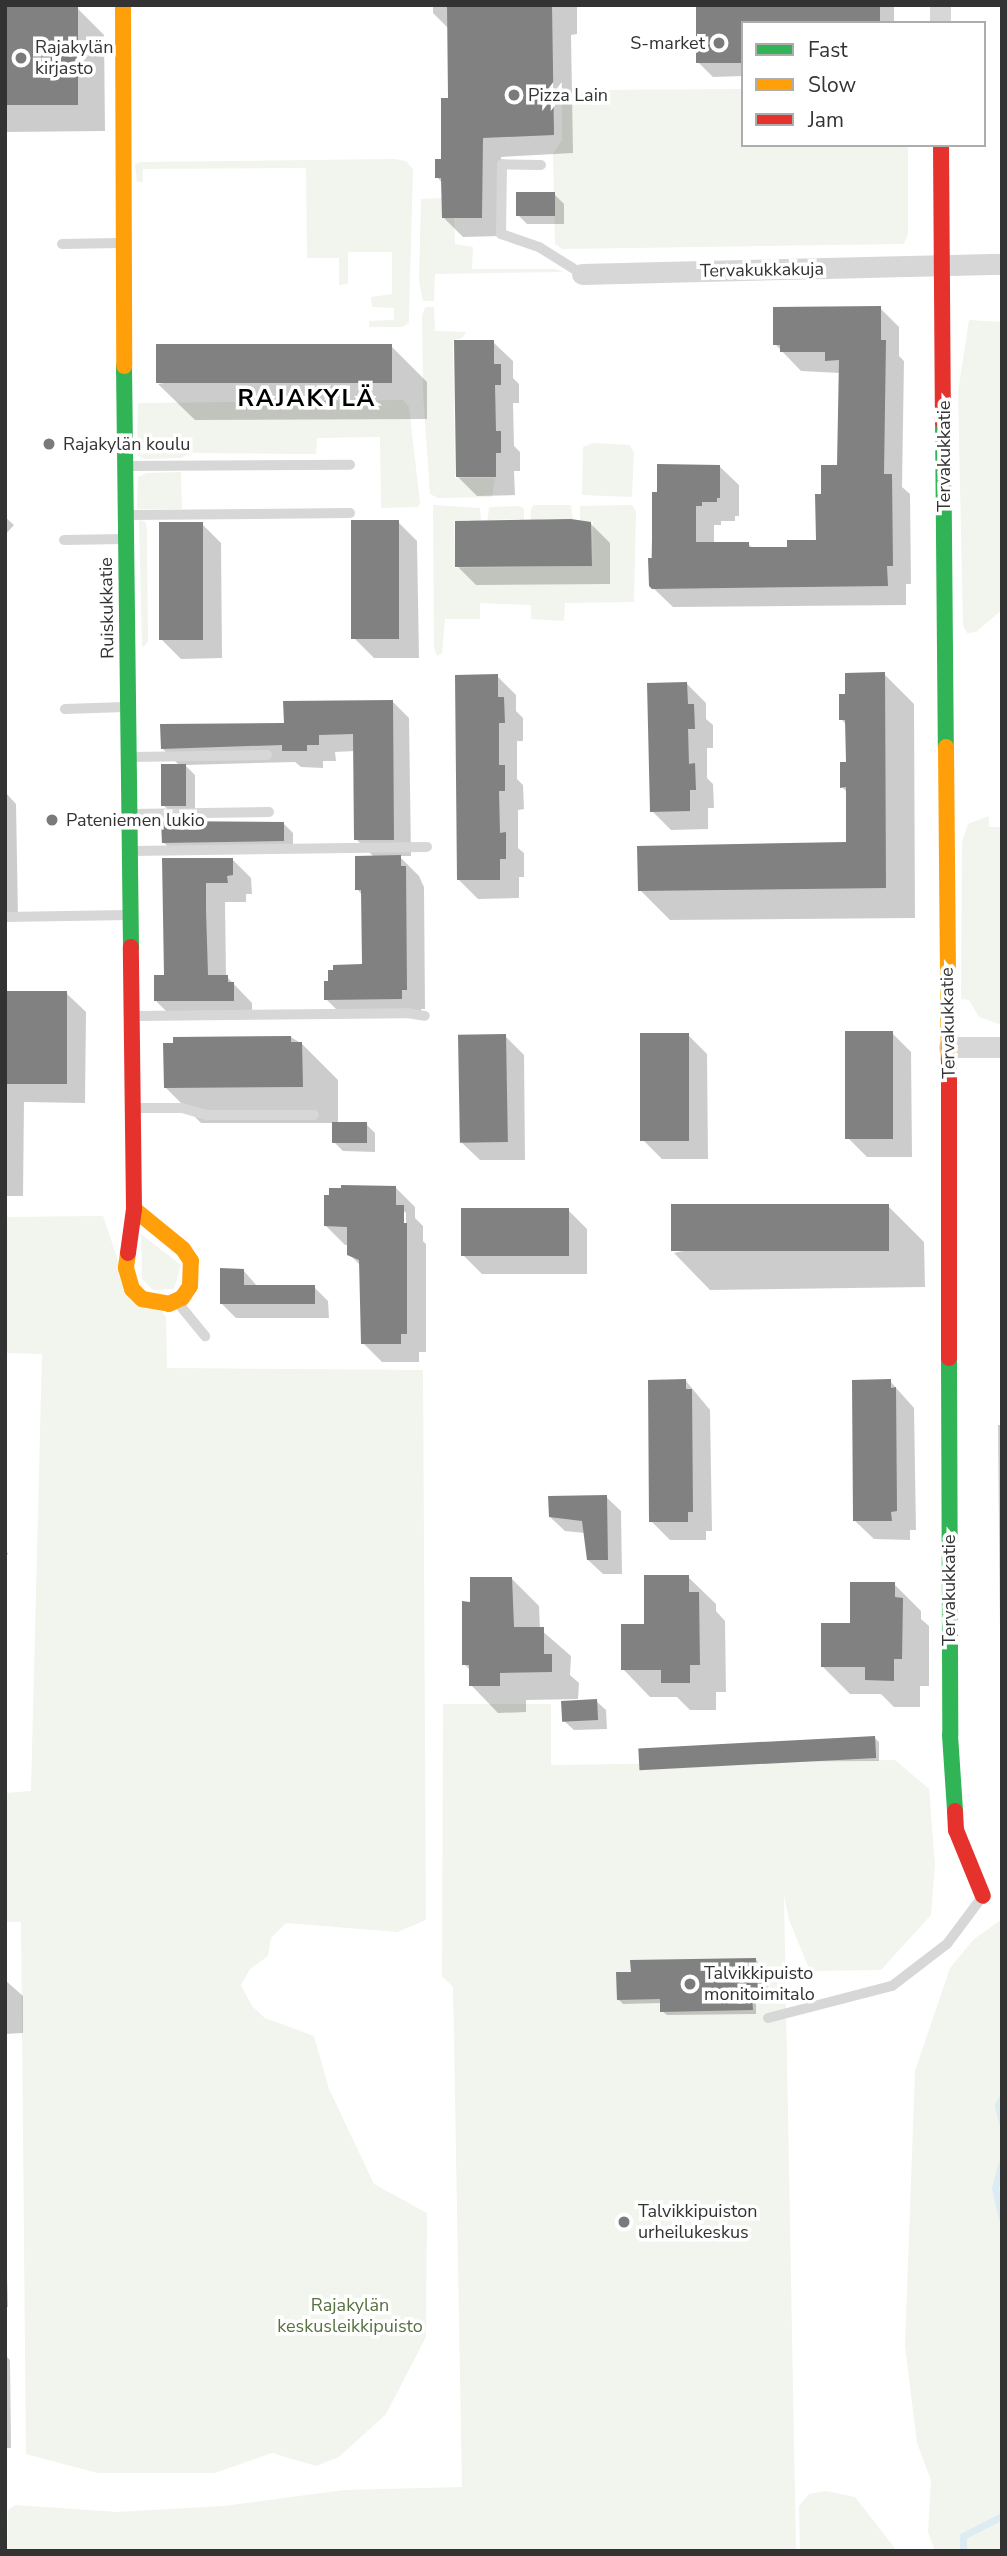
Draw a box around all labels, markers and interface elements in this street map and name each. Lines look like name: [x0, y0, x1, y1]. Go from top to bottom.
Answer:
legend: [741, 21, 986, 147]
place label: S-market: [630, 32, 705, 54]
marker: S-market: [711, 35, 727, 51]
text: Fast: [808, 36, 848, 64]
place label: Rajakylän kirjasto: [35, 37, 113, 80]
marker: Rajakylän kirjasto: [13, 50, 29, 66]
text: Slow: [808, 71, 856, 99]
place label: Pizza Lain: [528, 84, 608, 106]
marker: Pizza Lain: [506, 87, 522, 103]
text: Jam: [808, 106, 844, 134]
street label: Tervakukkakuja: [700, 258, 824, 282]
district label: RAJAKYLÄ: [239, 385, 375, 413]
street label: Tervakukkatie: [933, 400, 955, 512]
place label: Rajakylän koulu: [63, 433, 190, 455]
marker: Rajakylän koulu: [41, 436, 57, 452]
street label: Ruiskukkatie: [95, 557, 119, 659]
place label: Pateniemen lukio: [66, 809, 205, 831]
marker: Pateniemen lukio: [44, 812, 60, 828]
street label: Tervakukkatie: [936, 967, 960, 1079]
street label: Tervakukkatie: [938, 1534, 960, 1646]
place label: Talvikkipuisto monitoimitalo: [704, 1963, 815, 2006]
marker: Talvikkipuisto monitoimitalo: [682, 1976, 698, 1992]
place label: Talvikkipuiston urheilukeskus: [638, 2201, 758, 2244]
marker: Talvikkipuiston urheilukeskus: [616, 2214, 632, 2230]
park label: Rajakylän keskusleikkipuisto: [277, 2295, 423, 2338]

